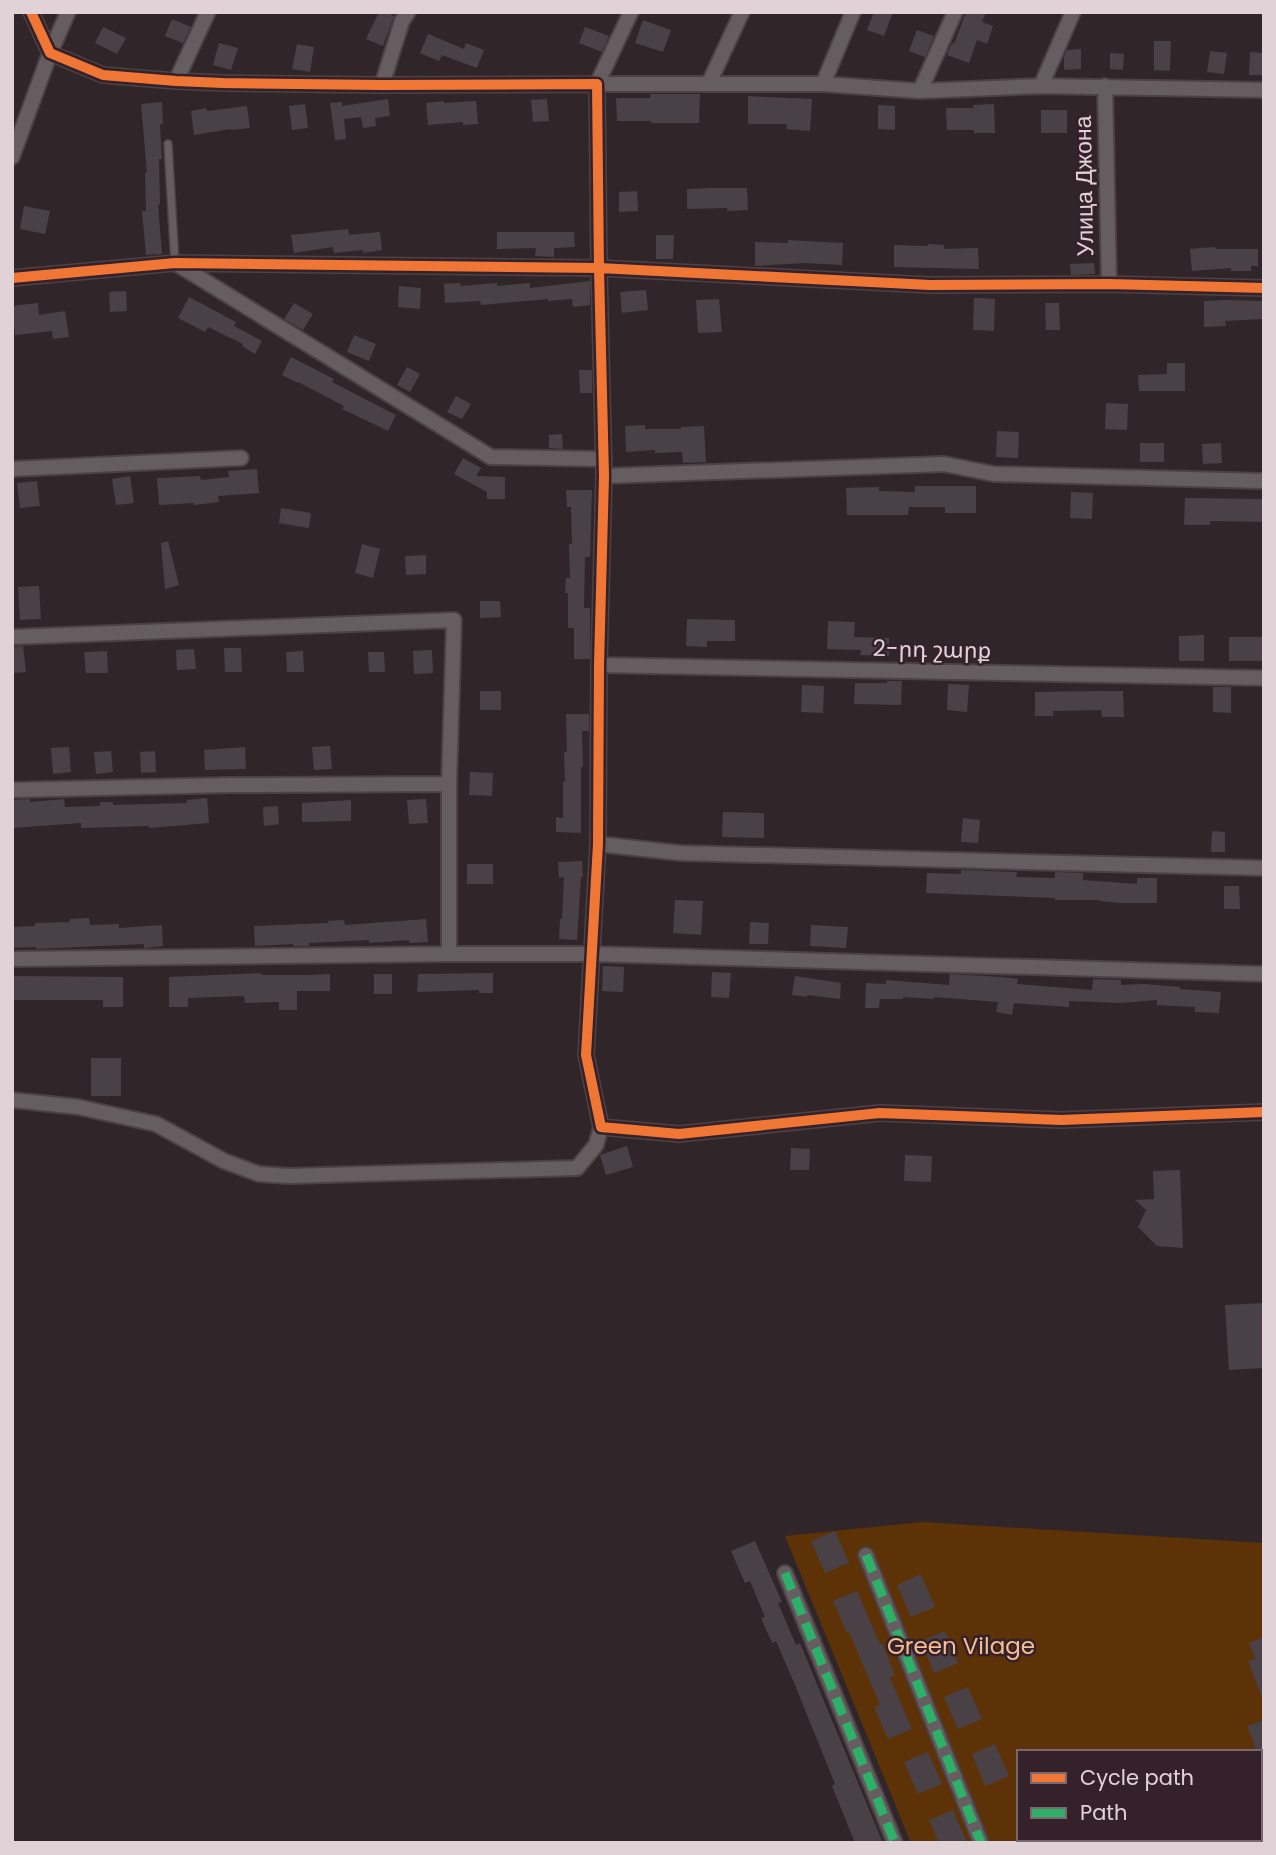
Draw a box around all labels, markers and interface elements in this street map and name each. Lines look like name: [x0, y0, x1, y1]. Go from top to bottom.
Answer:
street label: Улица Джона: [1067, 115, 1101, 257]
street label: 2-րդ շարք: [872, 632, 992, 666]
park label: Green Vilage: [887, 1630, 1035, 1662]
legend: [1017, 1750, 1262, 1841]
text: Cycle path: [1080, 1763, 1194, 1792]
text: Path: [1080, 1798, 1127, 1827]

